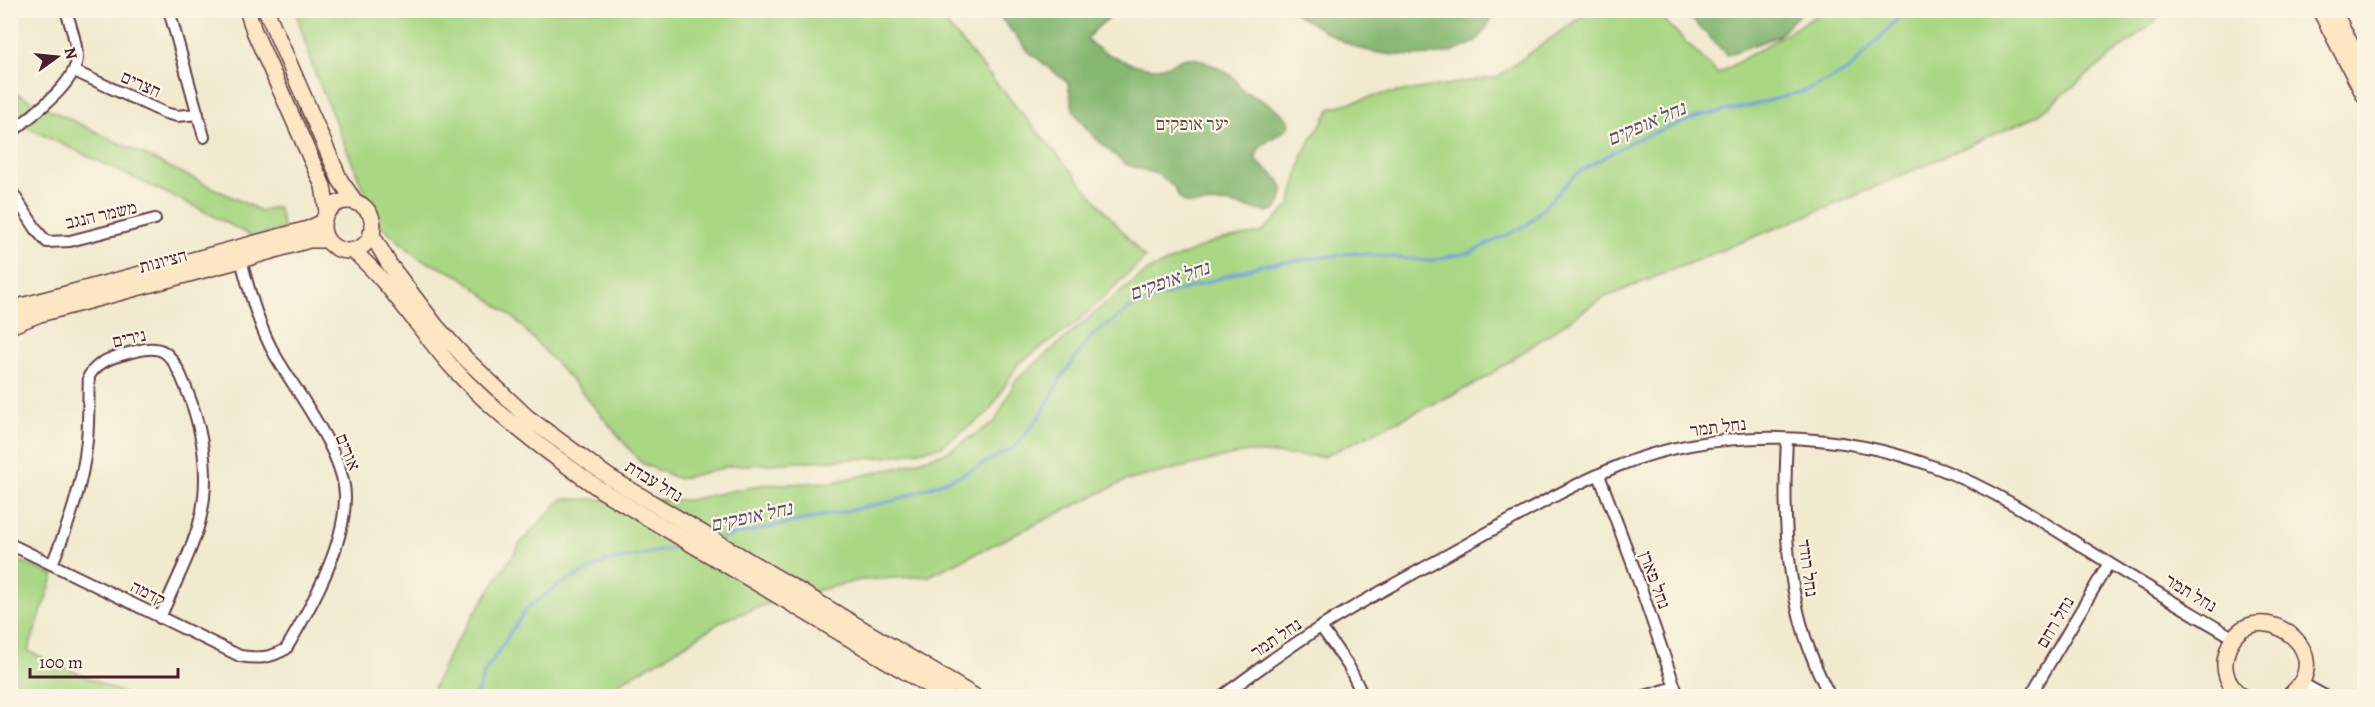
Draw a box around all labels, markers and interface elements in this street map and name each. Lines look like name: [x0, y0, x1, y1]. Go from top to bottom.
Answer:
north arrow: [27, 27, 87, 87]
text: N: [58, 45, 83, 62]
street label: חצרים: [117, 65, 165, 103]
water label: נחל אופקים: [1603, 94, 1691, 152]
park label: יער אופקים: [1156, 112, 1228, 136]
street label: משמר הנגב: [63, 195, 139, 235]
street label: הציונות: [136, 243, 190, 279]
water label: נחל אופקים: [1125, 254, 1214, 307]
street label: נירים: [110, 323, 148, 353]
street label: נחל תמר: [1688, 412, 1748, 442]
street label: אורים: [330, 430, 366, 474]
street label: נחל עבדת: [621, 454, 687, 508]
water label: נחל אופקים: [708, 494, 796, 538]
street label: נחל רודד: [1792, 538, 1824, 598]
street label: נחל פארן: [1634, 548, 1676, 612]
street label: נחל תמר: [2161, 568, 2221, 618]
street label: קדמה: [126, 574, 170, 612]
street label: נחל רחם: [2030, 592, 2080, 652]
street label: נחל תמר: [1246, 612, 1306, 664]
scale bar: [30, 641, 178, 679]
text: 100 m: [39, 650, 83, 674]

